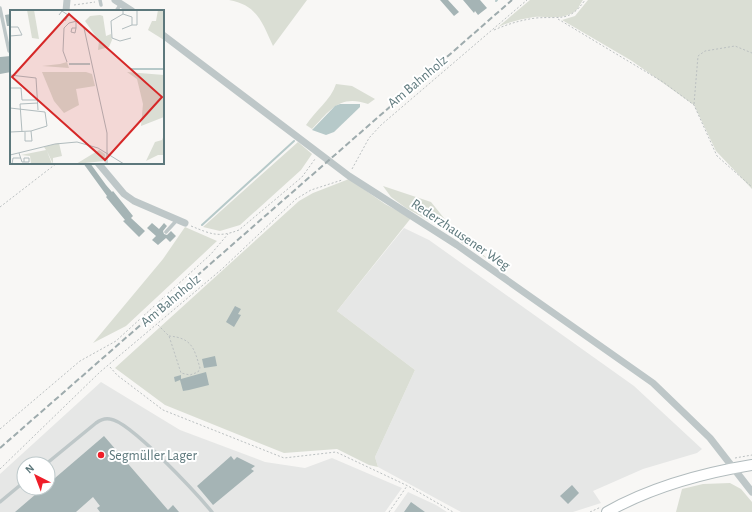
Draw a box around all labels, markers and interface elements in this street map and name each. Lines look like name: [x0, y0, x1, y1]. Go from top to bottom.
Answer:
inset map: [10, 10, 164, 164]
street label: Am Bahnholz: [385, 53, 450, 111]
street label: Rederzhausener Weg: [409, 197, 512, 273]
street label: Am Bahnholz: [138, 272, 203, 330]
place label: Segmüller Lager: [109, 449, 198, 463]
marker: Segmüller Lager: [96, 450, 106, 460]
north arrow: [16, 456, 56, 496]
text: N: [23, 462, 36, 476]

